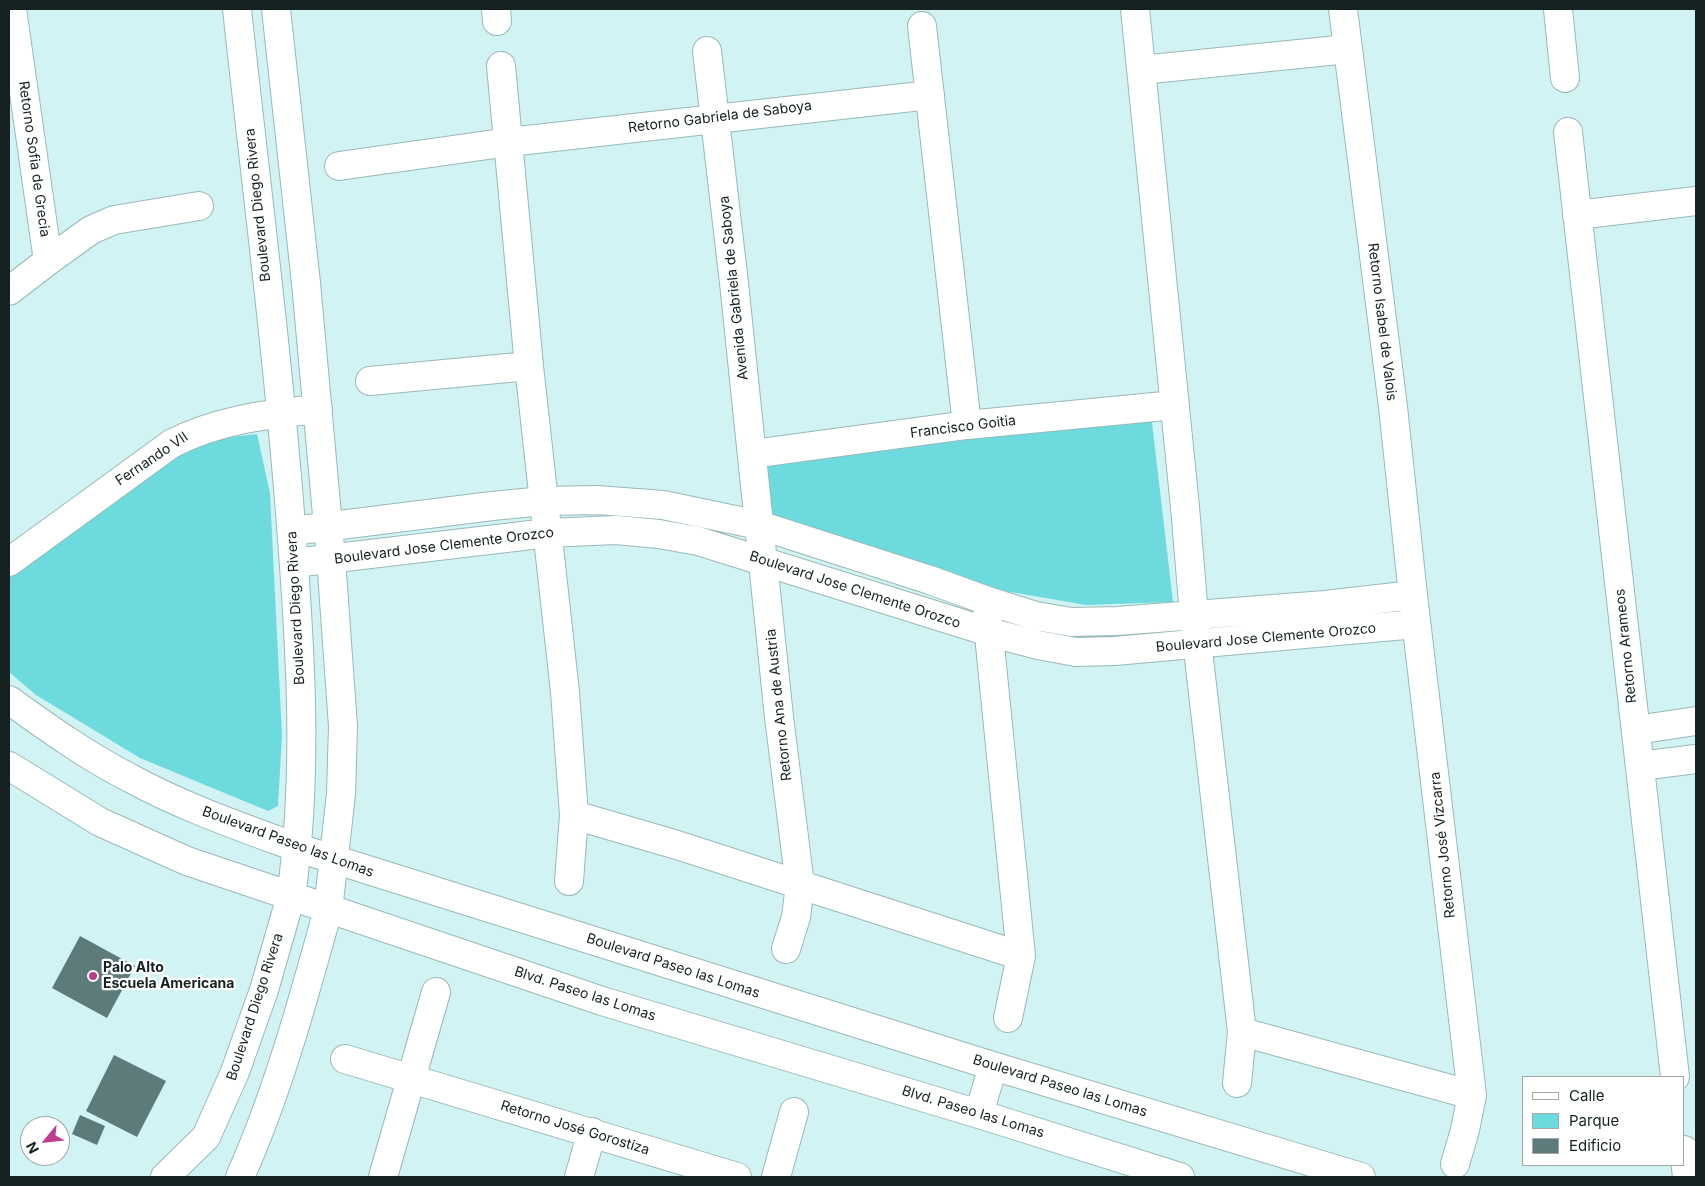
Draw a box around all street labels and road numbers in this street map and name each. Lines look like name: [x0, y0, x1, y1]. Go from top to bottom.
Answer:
street label: Retorno Sofia de Grecia: [15, 80, 53, 238]
street label: Retorno Gabriela de Saboya: [627, 97, 813, 137]
street label: Boulevard Diego Rivera: [242, 127, 274, 283]
street label: Avenida Gabriela de Saboya: [716, 195, 752, 381]
street label: Retorno Isabel de Valois: [1364, 242, 1400, 402]
street label: Francisco Goitia: [909, 412, 1017, 442]
street label: Fernando VII: [113, 429, 191, 489]
street label: Boulevard Jose Clemente Orozco: [333, 524, 555, 568]
street label: Boulevard Diego Rivera: [284, 531, 308, 685]
street label: Boulevard Jose Clemente Orozco: [747, 548, 963, 632]
street label: Retorno Arameos: [1612, 588, 1640, 704]
street label: Boulevard Jose Clemente Orozco: [1155, 620, 1377, 656]
street label: Retorno Ana de Austria: [763, 628, 795, 782]
street label: Retorno José Vizcarra: [1427, 771, 1459, 919]
street label: Boulevard Paseo las Lomas: [200, 803, 376, 881]
street label: Boulevard Paseo las Lomas: [584, 930, 762, 1002]
street label: Boulevard Diego Rivera: [223, 931, 287, 1083]
street label: Blvd. Paseo las Lomas: [512, 963, 658, 1025]
street label: Boulevard Paseo las Lomas: [971, 1051, 1149, 1121]
street label: Blvd. Paseo las Lomas: [900, 1082, 1046, 1142]
street label: Retorno José Gorostiza: [498, 1097, 652, 1159]

